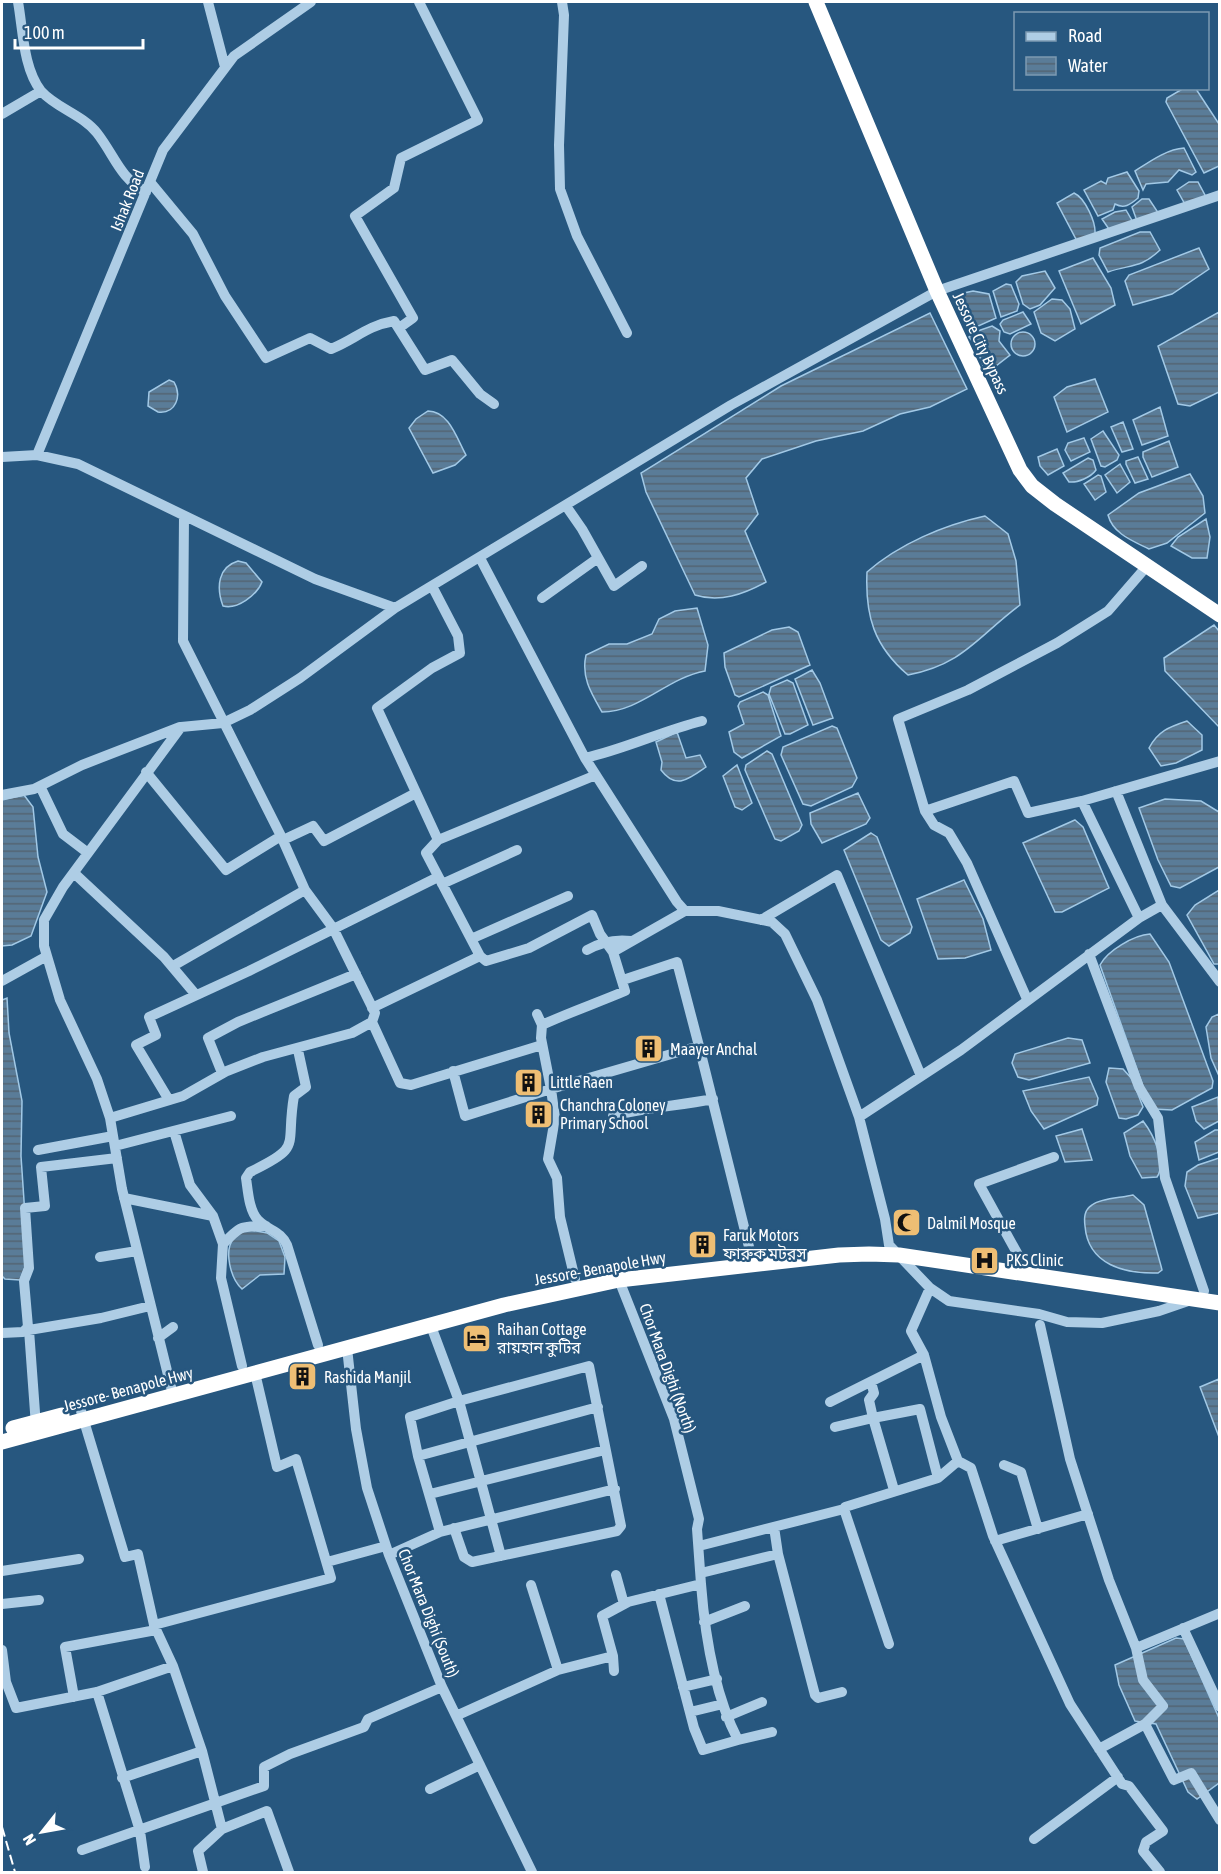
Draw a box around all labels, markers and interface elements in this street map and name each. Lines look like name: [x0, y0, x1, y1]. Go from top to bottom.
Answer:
scale bar: [15, 12, 142, 50]
legend: [1014, 12, 1209, 90]
text: 100 m: [24, 22, 65, 43]
text: Road: [1068, 25, 1102, 46]
text: Water: [1068, 55, 1108, 76]
street label: Ishak Road: [107, 167, 147, 233]
street label: Jessore City Bypass: [949, 289, 1013, 397]
building icon: Maayer Anchal: [633, 1033, 665, 1065]
place label: Maayer Anchal: [670, 1040, 758, 1059]
building icon: Little Raen: [513, 1066, 545, 1098]
place label: Little Raen: [550, 1073, 613, 1091]
place label: Chanchra Coloney Primary School: [560, 1096, 666, 1133]
building icon: Chanchra Coloney Primary School: [523, 1098, 555, 1130]
mosque icon: Dalmil Mosque: [890, 1207, 922, 1239]
place label: Dalmil Mosque: [927, 1214, 1016, 1233]
place label: Faruk Motors ফারুক মটরস: [722, 1226, 807, 1262]
building icon: Faruk Motors ফারুক মটরস: [686, 1228, 718, 1260]
hospital icon: PKS Clinic: [969, 1244, 1001, 1276]
street label: Jessore- Benapole Hwy: [533, 1247, 668, 1289]
place label: PKS Clinic: [1006, 1251, 1063, 1269]
street label: Chor Mara Dighi (North): [635, 1301, 700, 1436]
place label: Raihan Cottage রায়হান কুটির: [496, 1320, 586, 1357]
hotel icon: Raihan Cottage রায়হান কুটির: [460, 1322, 492, 1354]
building icon: Rashida Manjil: [287, 1361, 319, 1393]
street label: Jessore- Benapole Hwy: [61, 1363, 195, 1416]
place label: Rashida Manjil: [324, 1368, 412, 1387]
street label: Chor Mara Dighi (South): [394, 1546, 463, 1680]
north arrow: [12, 1802, 72, 1862]
text: N: [19, 1831, 39, 1848]

